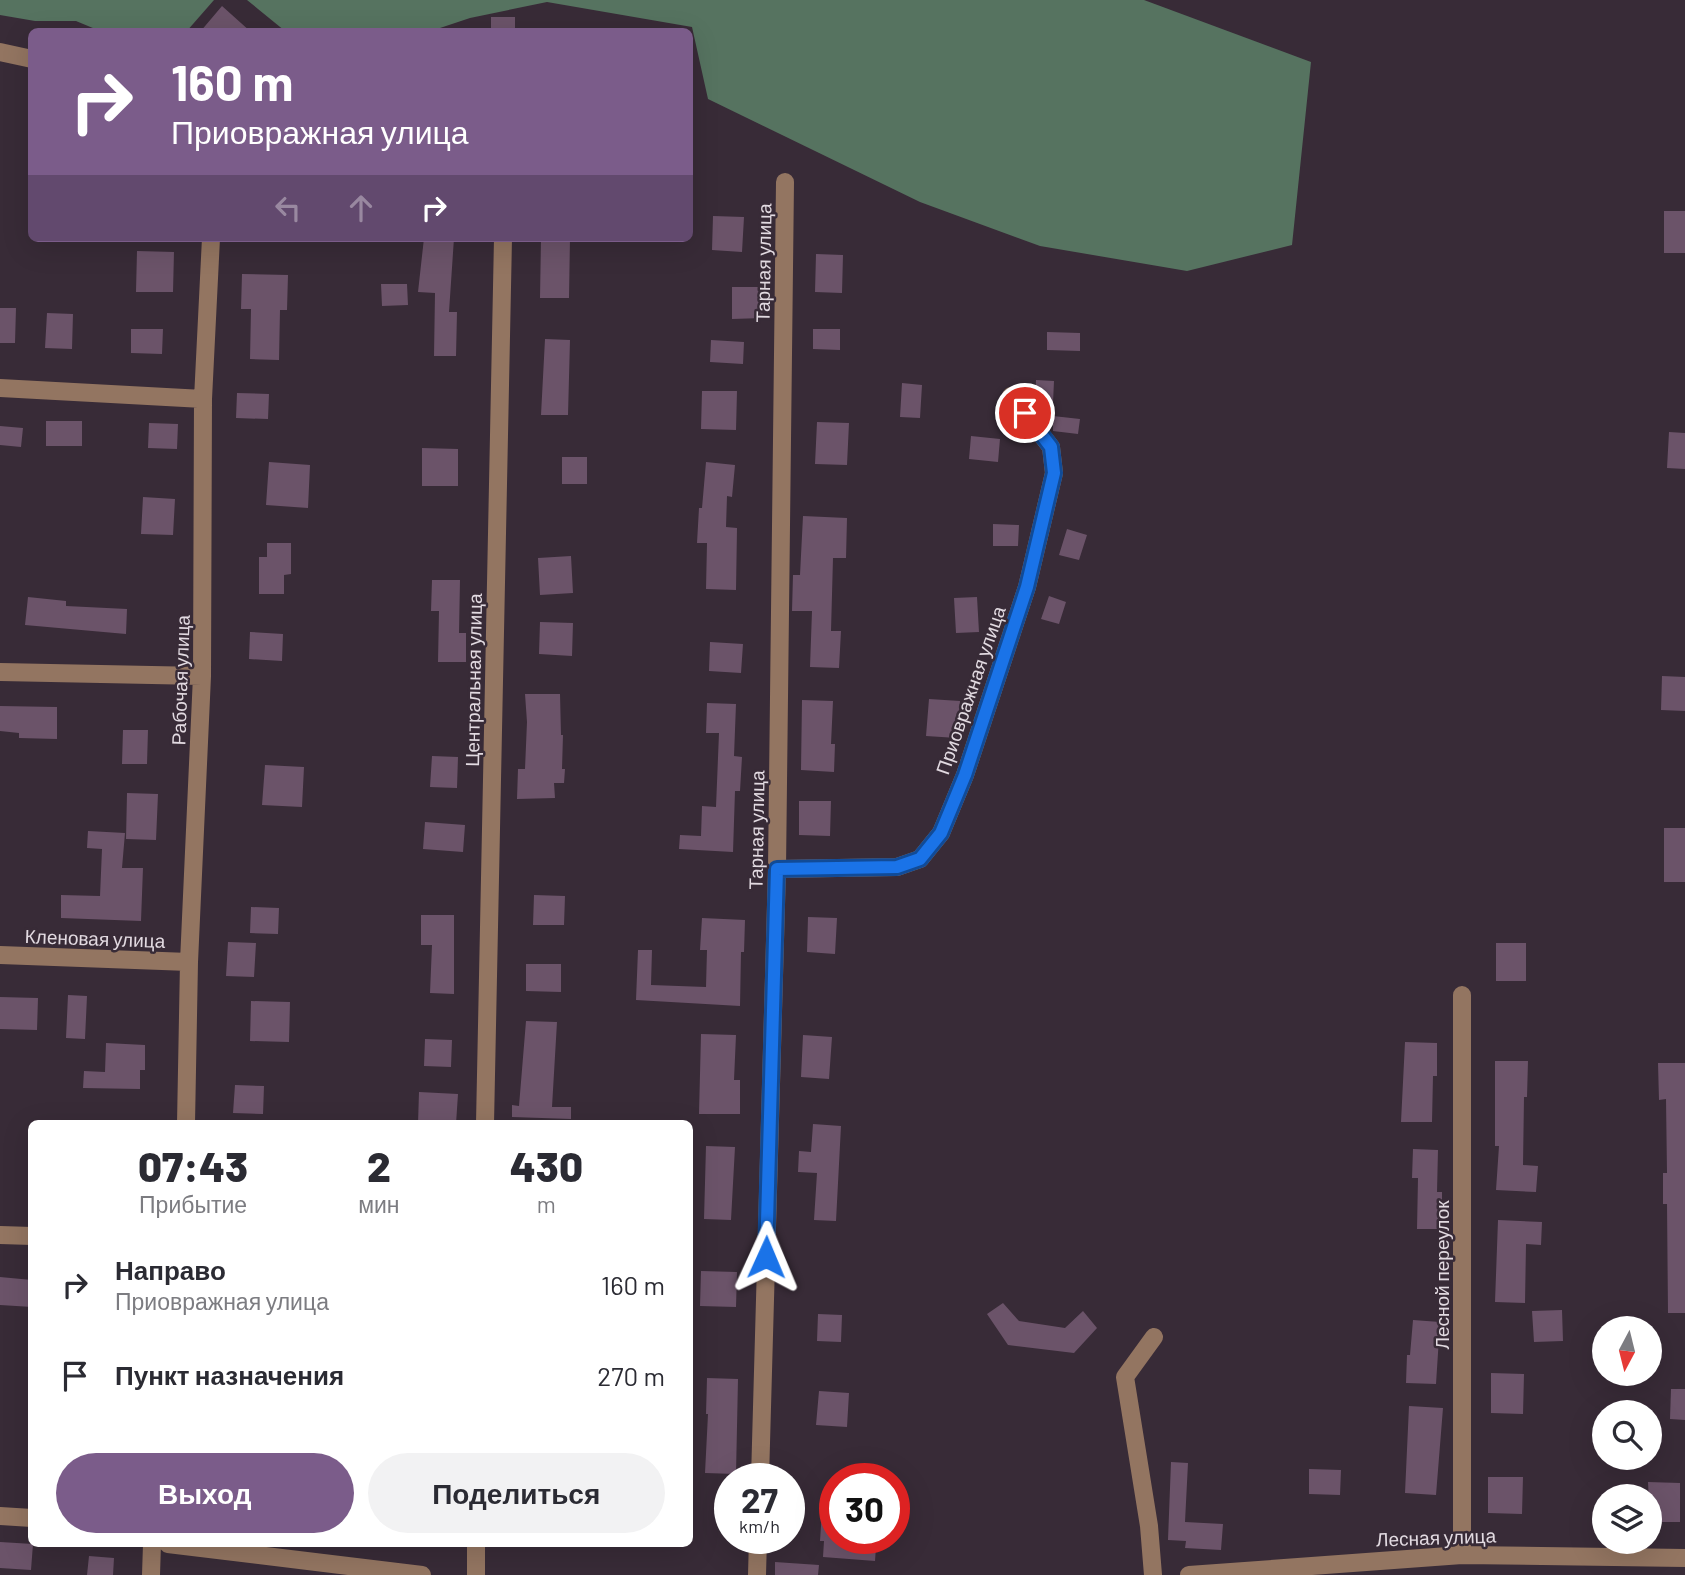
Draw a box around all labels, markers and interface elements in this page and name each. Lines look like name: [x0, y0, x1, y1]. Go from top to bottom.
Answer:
text: 160 m: [171, 52, 293, 111]
icon: right: [56, 56, 147, 147]
text: Приовражная улица: [171, 112, 469, 150]
icon: left: [269, 189, 307, 227]
icon: ahead: [342, 189, 380, 227]
icon: right: [415, 189, 453, 227]
street label: Тарная улица: [750, 203, 776, 323]
pin: [995, 383, 1055, 443]
icon: arrive: [1006, 394, 1044, 432]
street label: Центральная улица: [460, 593, 486, 767]
street label: Приовражная улица: [930, 602, 1010, 777]
street label: Рабочая улица: [166, 614, 194, 746]
street label: Тарная улица: [743, 770, 769, 890]
street label: Кленовая улица: [24, 924, 166, 952]
text: 07:43: [138, 1140, 248, 1190]
text: 2: [367, 1140, 391, 1190]
text: 430: [510, 1140, 583, 1190]
text: Прибытие: [139, 1190, 247, 1218]
text: мин: [358, 1190, 400, 1218]
text: m: [537, 1190, 556, 1218]
street label: Лесной переулок: [1430, 1200, 1453, 1350]
position arrow: [729, 1220, 803, 1294]
text: Направо: [115, 1254, 226, 1285]
icon: right: [56, 1266, 94, 1304]
text: 160 m: [601, 1269, 665, 1300]
text: Приовражная улица: [115, 1287, 329, 1315]
north arrow: [1592, 1316, 1662, 1386]
map controls: [1592, 1316, 1662, 1554]
icon: arrive: [56, 1357, 94, 1395]
text: Пункт назначения: [115, 1359, 344, 1390]
text: 270 m: [597, 1360, 665, 1391]
button: search: [1592, 1400, 1662, 1470]
button: Выход: [56, 1453, 354, 1533]
button: Поделиться: [368, 1453, 665, 1533]
speed limit sign: 30: [819, 1463, 910, 1554]
text: 27: [741, 1478, 778, 1520]
button: layers: [1592, 1484, 1662, 1554]
text: km/h: [739, 1515, 780, 1537]
street label: Лесная улица: [1376, 1523, 1497, 1551]

